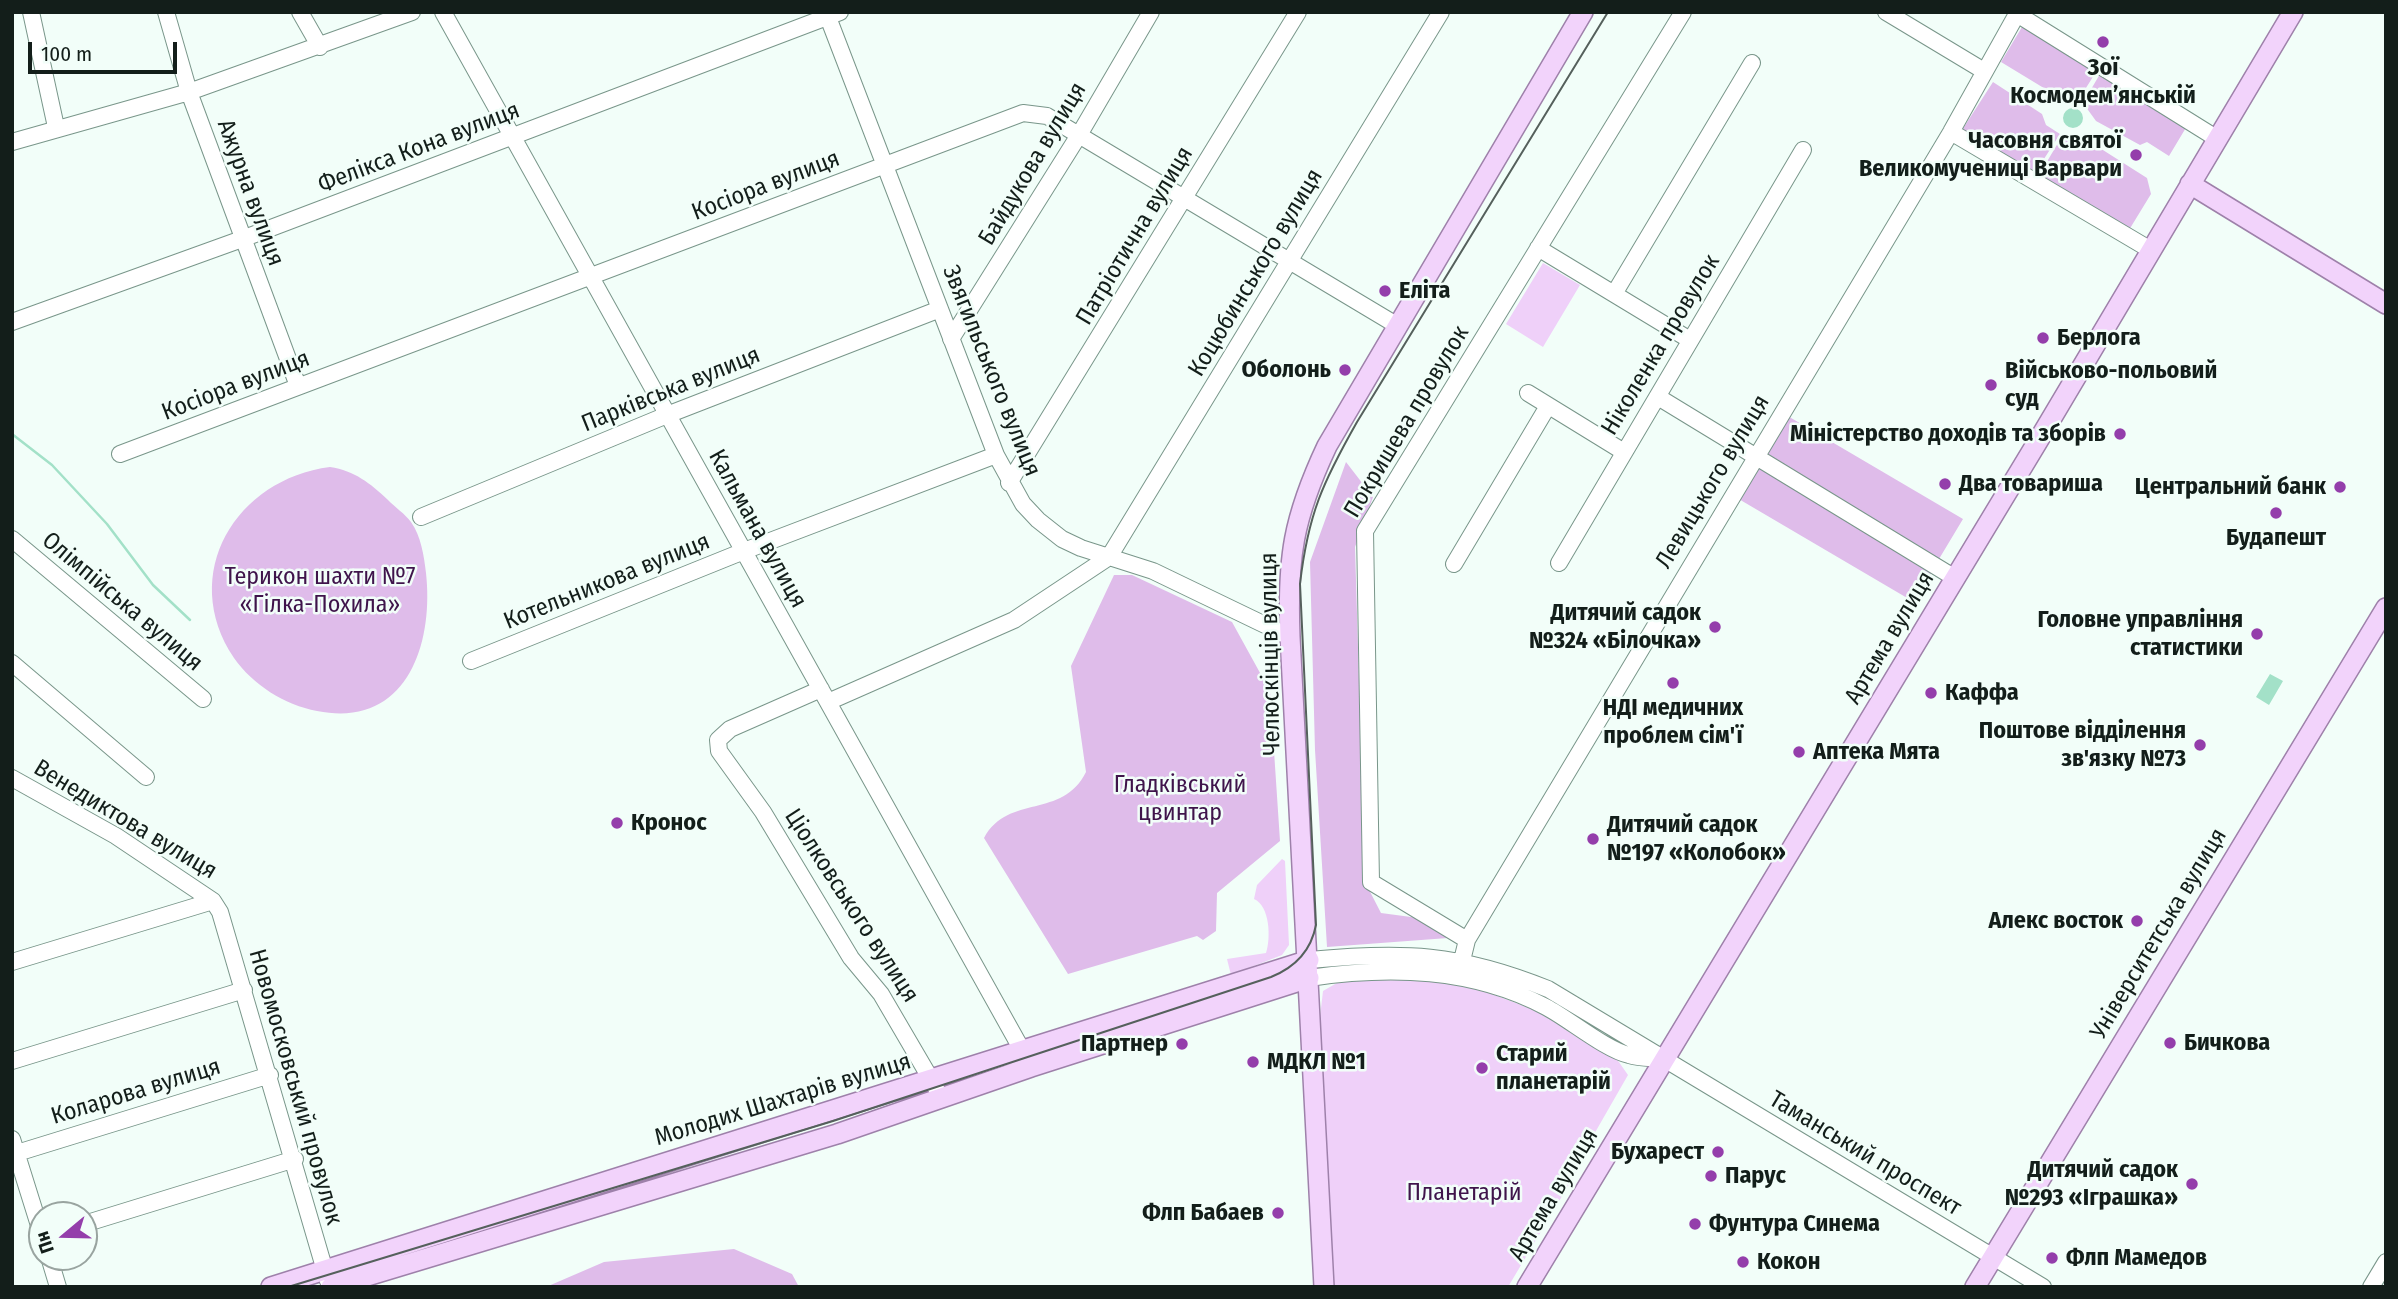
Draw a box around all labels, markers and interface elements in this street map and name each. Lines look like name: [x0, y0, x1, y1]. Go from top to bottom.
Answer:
scale bar: [32, 28, 180, 72]
marker: Зої Космодем’янській: [2095, 34, 2111, 50]
text: 100 m: [41, 41, 92, 67]
place label: Зої Космодем’янській: [2010, 54, 2196, 110]
street label: Байдукова вулиця: [973, 77, 1093, 251]
street label: Фелікса Кона вулиця: [314, 96, 524, 200]
street label: Ажурна вулиця: [210, 116, 290, 270]
place label: Часовня святої Великомучениці Варвари: [1859, 127, 2122, 183]
street label: Патріотична вулиця: [1070, 142, 1200, 330]
street label: Косіора вулиця: [688, 145, 844, 227]
marker: Часовня святої Великомучениці Варвари: [2128, 147, 2144, 163]
street label: Коцюбинського вулиця: [1183, 164, 1329, 382]
street label: Ніколенка провулок: [1596, 249, 1726, 441]
street label: Звягильського вулиця: [936, 261, 1046, 481]
place label: Еліта: [1399, 277, 1450, 305]
marker: Еліта: [1377, 283, 1393, 299]
street label: Покришева провулок: [1338, 321, 1476, 523]
place label: Берлога: [2057, 324, 2141, 352]
marker: Берлога: [2035, 330, 2051, 346]
street label: Парківська вулиця: [578, 341, 764, 439]
street label: Косіора вулиця: [158, 345, 314, 427]
place label: Оболонь: [1241, 356, 1331, 384]
place label: Військово-польовий суд: [2005, 357, 2217, 413]
marker: Оболонь: [1337, 362, 1353, 378]
marker: Військово-польовий суд: [1983, 377, 1999, 393]
street label: Левицького вулиця: [1650, 390, 1776, 574]
place label: Міністерство доходів та зборів: [1790, 420, 2106, 448]
marker: Міністерство доходів та зборів: [2112, 426, 2128, 442]
street label: Кальмана вулиця: [702, 445, 812, 613]
place label: Два товариша: [1959, 470, 2103, 498]
place label: Центральний банк: [2135, 473, 2326, 501]
marker: Два товариша: [1937, 476, 1953, 492]
marker: Центральний банк: [2332, 479, 2348, 495]
marker: Будапешт: [2268, 505, 2284, 521]
place label: Будапешт: [2226, 524, 2326, 552]
street label: Олімпійська вулиця: [36, 526, 208, 678]
street label: Котельникова вулиця: [500, 528, 714, 636]
street label: Челюскінців вулиця: [1255, 552, 1287, 756]
park label: Терикон шахти №7 «Гілка-Похила»: [225, 563, 415, 619]
street label: Артема вулиця: [1839, 566, 1941, 710]
place label: Дитячий садок №324 «Білочка»: [1529, 599, 1701, 655]
place label: Головне управління статистики: [2038, 606, 2243, 662]
marker: Дитячий садок №324 «Білочка»: [1707, 619, 1723, 635]
marker: Головне управління статистики: [2249, 626, 2265, 642]
marker: НДІ медичних проблем сім'ї: [1665, 675, 1681, 691]
place label: Каффа: [1945, 679, 2019, 707]
marker: Каффа: [1923, 685, 1939, 701]
place label: НДІ медичних проблем сім'ї: [1603, 694, 1743, 750]
place label: Поштове відділення зв'язку №73: [1979, 717, 2186, 773]
marker: Поштове відділення зв'язку №73: [2192, 737, 2208, 753]
place label: Аптека Мята: [1813, 738, 1940, 766]
marker: Аптека Мята: [1791, 744, 1807, 760]
street label: Венедиктова вулиця: [28, 754, 222, 886]
park label: Гладківський цвинтар: [1114, 771, 1246, 827]
street label: Ціолковського вулиця: [778, 804, 924, 1008]
place label: Кронос: [631, 809, 707, 837]
place label: Дитячий садок №197 «Колобок»: [1607, 811, 1786, 867]
marker: Кронос: [609, 815, 625, 831]
street label: Університетська вулиця: [2085, 823, 2233, 1045]
marker: Дитячий садок №197 «Колобок»: [1585, 831, 1601, 847]
place label: Алекс восток: [1988, 907, 2123, 935]
marker: Алекс восток: [2129, 913, 2145, 929]
street label: Новомосковський провулок: [242, 946, 348, 1228]
place label: Бичкова: [2184, 1029, 2270, 1057]
place label: Партнер: [1081, 1030, 1168, 1058]
marker: Бичкова: [2162, 1035, 2178, 1051]
marker: Партнер: [1174, 1036, 1190, 1052]
place label: Старий планетарій: [1496, 1040, 1611, 1096]
street label: Молодих Шахтарів вулиця: [651, 1047, 915, 1153]
place label: МДКЛ №1: [1267, 1048, 1366, 1076]
street label: Коларова вулиця: [48, 1053, 224, 1131]
marker: МДКЛ №1: [1245, 1054, 1261, 1070]
marker: Старий планетарій: [1474, 1060, 1490, 1076]
street label: Таманський проспект: [1764, 1085, 1966, 1223]
street label: Артема вулиця: [1503, 1123, 1605, 1267]
place label: Бухарест: [1611, 1138, 1704, 1166]
marker: Бухарест: [1710, 1144, 1726, 1160]
place label: Дитячий садок №293 «Іграшка»: [2005, 1156, 2178, 1212]
place label: Парус: [1725, 1162, 1786, 1190]
marker: Парус: [1703, 1168, 1719, 1184]
marker: Дитячий садок №293 «Іграшка»: [2184, 1176, 2200, 1192]
park label: Планетарій: [1406, 1179, 1522, 1207]
place label: Флп Бабаев: [1142, 1199, 1264, 1227]
north arrow: [28, 1201, 98, 1271]
marker: Флп Бабаев: [1270, 1205, 1286, 1221]
place label: Фунтура Синема: [1709, 1210, 1880, 1238]
marker: Фунтура Синема: [1687, 1216, 1703, 1232]
text: Пн: [30, 1228, 59, 1256]
place label: Флп Мамедов: [2066, 1244, 2207, 1272]
place label: Кокон: [1757, 1248, 1820, 1276]
marker: Флп Мамедов: [2044, 1250, 2060, 1266]
marker: Кокон: [1735, 1254, 1751, 1270]

